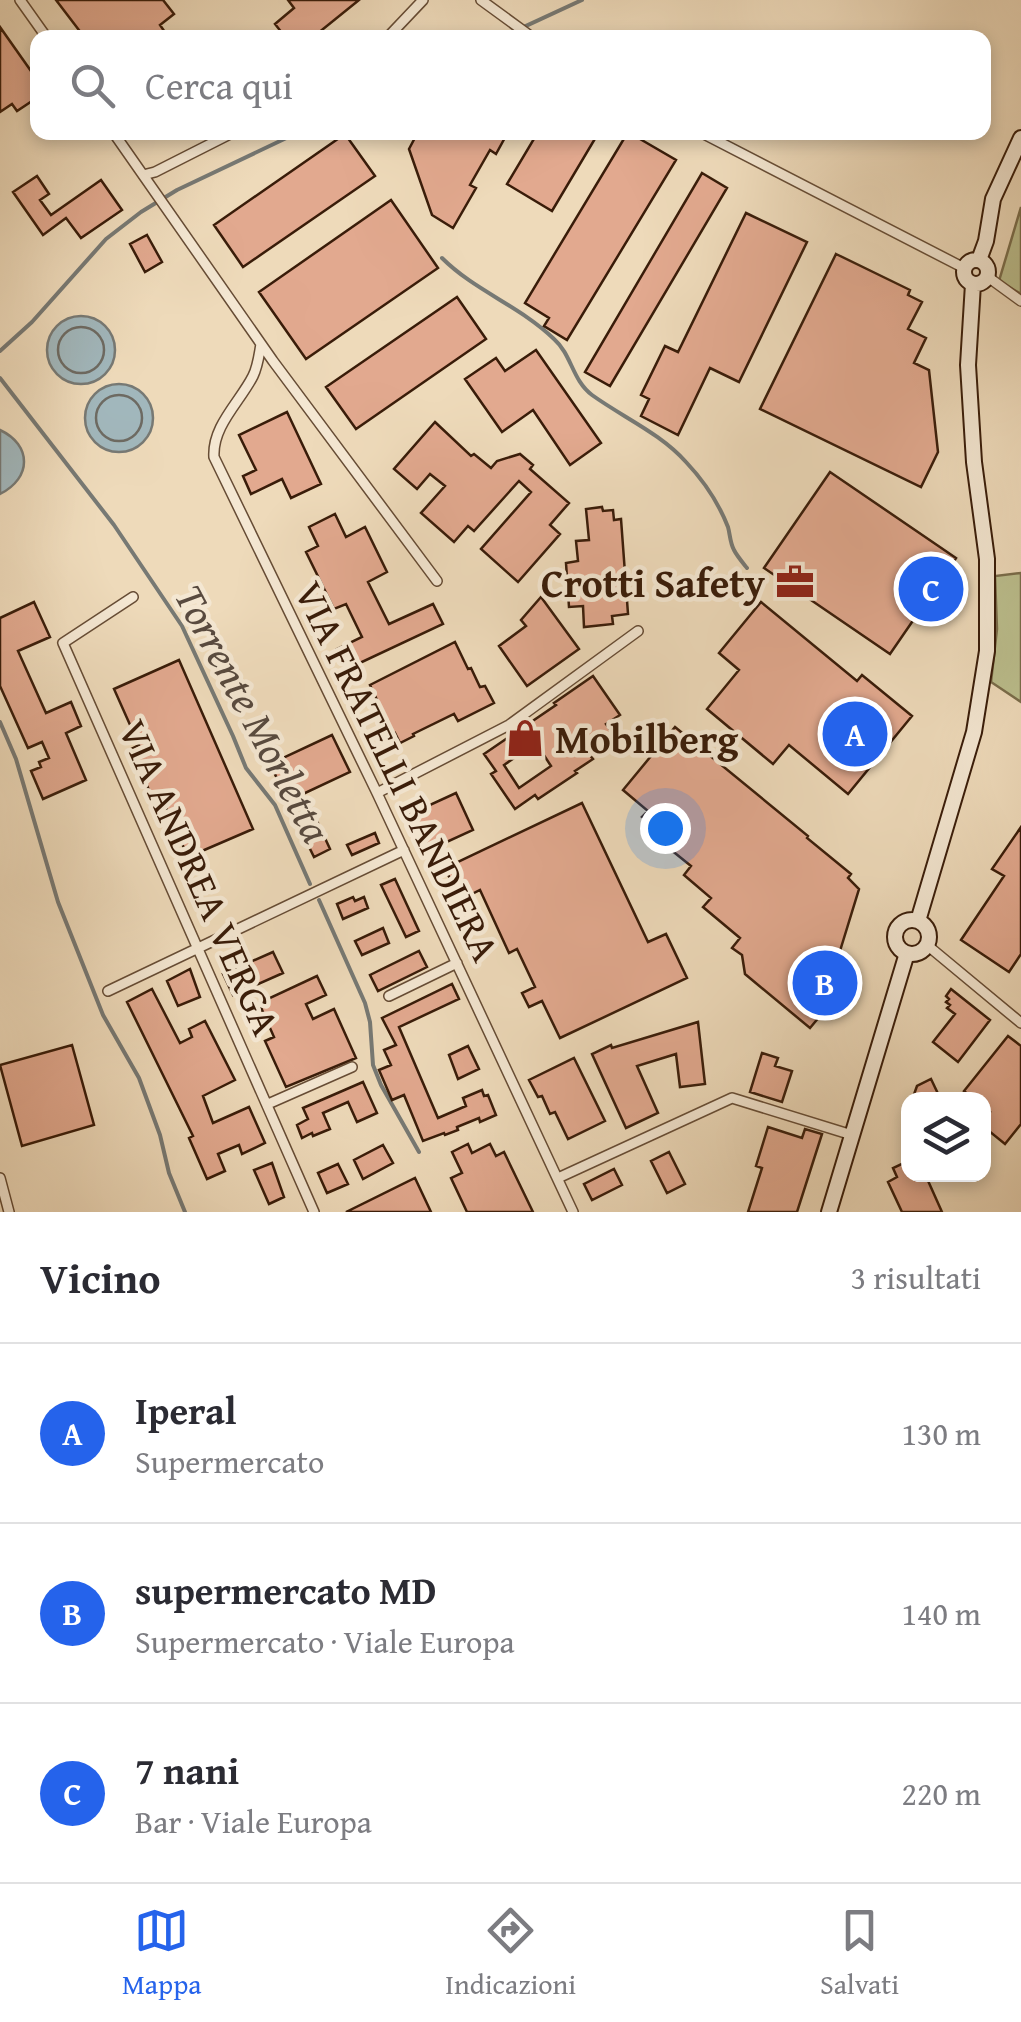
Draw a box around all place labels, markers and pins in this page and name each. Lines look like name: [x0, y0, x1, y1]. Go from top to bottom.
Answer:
pin: C: [898, 552, 964, 626]
place label: Crotti Safety: [541, 553, 765, 612]
office icon: Crotti Safety: [774, 561, 816, 603]
pin: A: [822, 696, 888, 772]
place label: Mobilberg: [555, 709, 739, 768]
shop icon: Mobilberg: [504, 717, 546, 759]
pin: B: [792, 946, 858, 1020]

